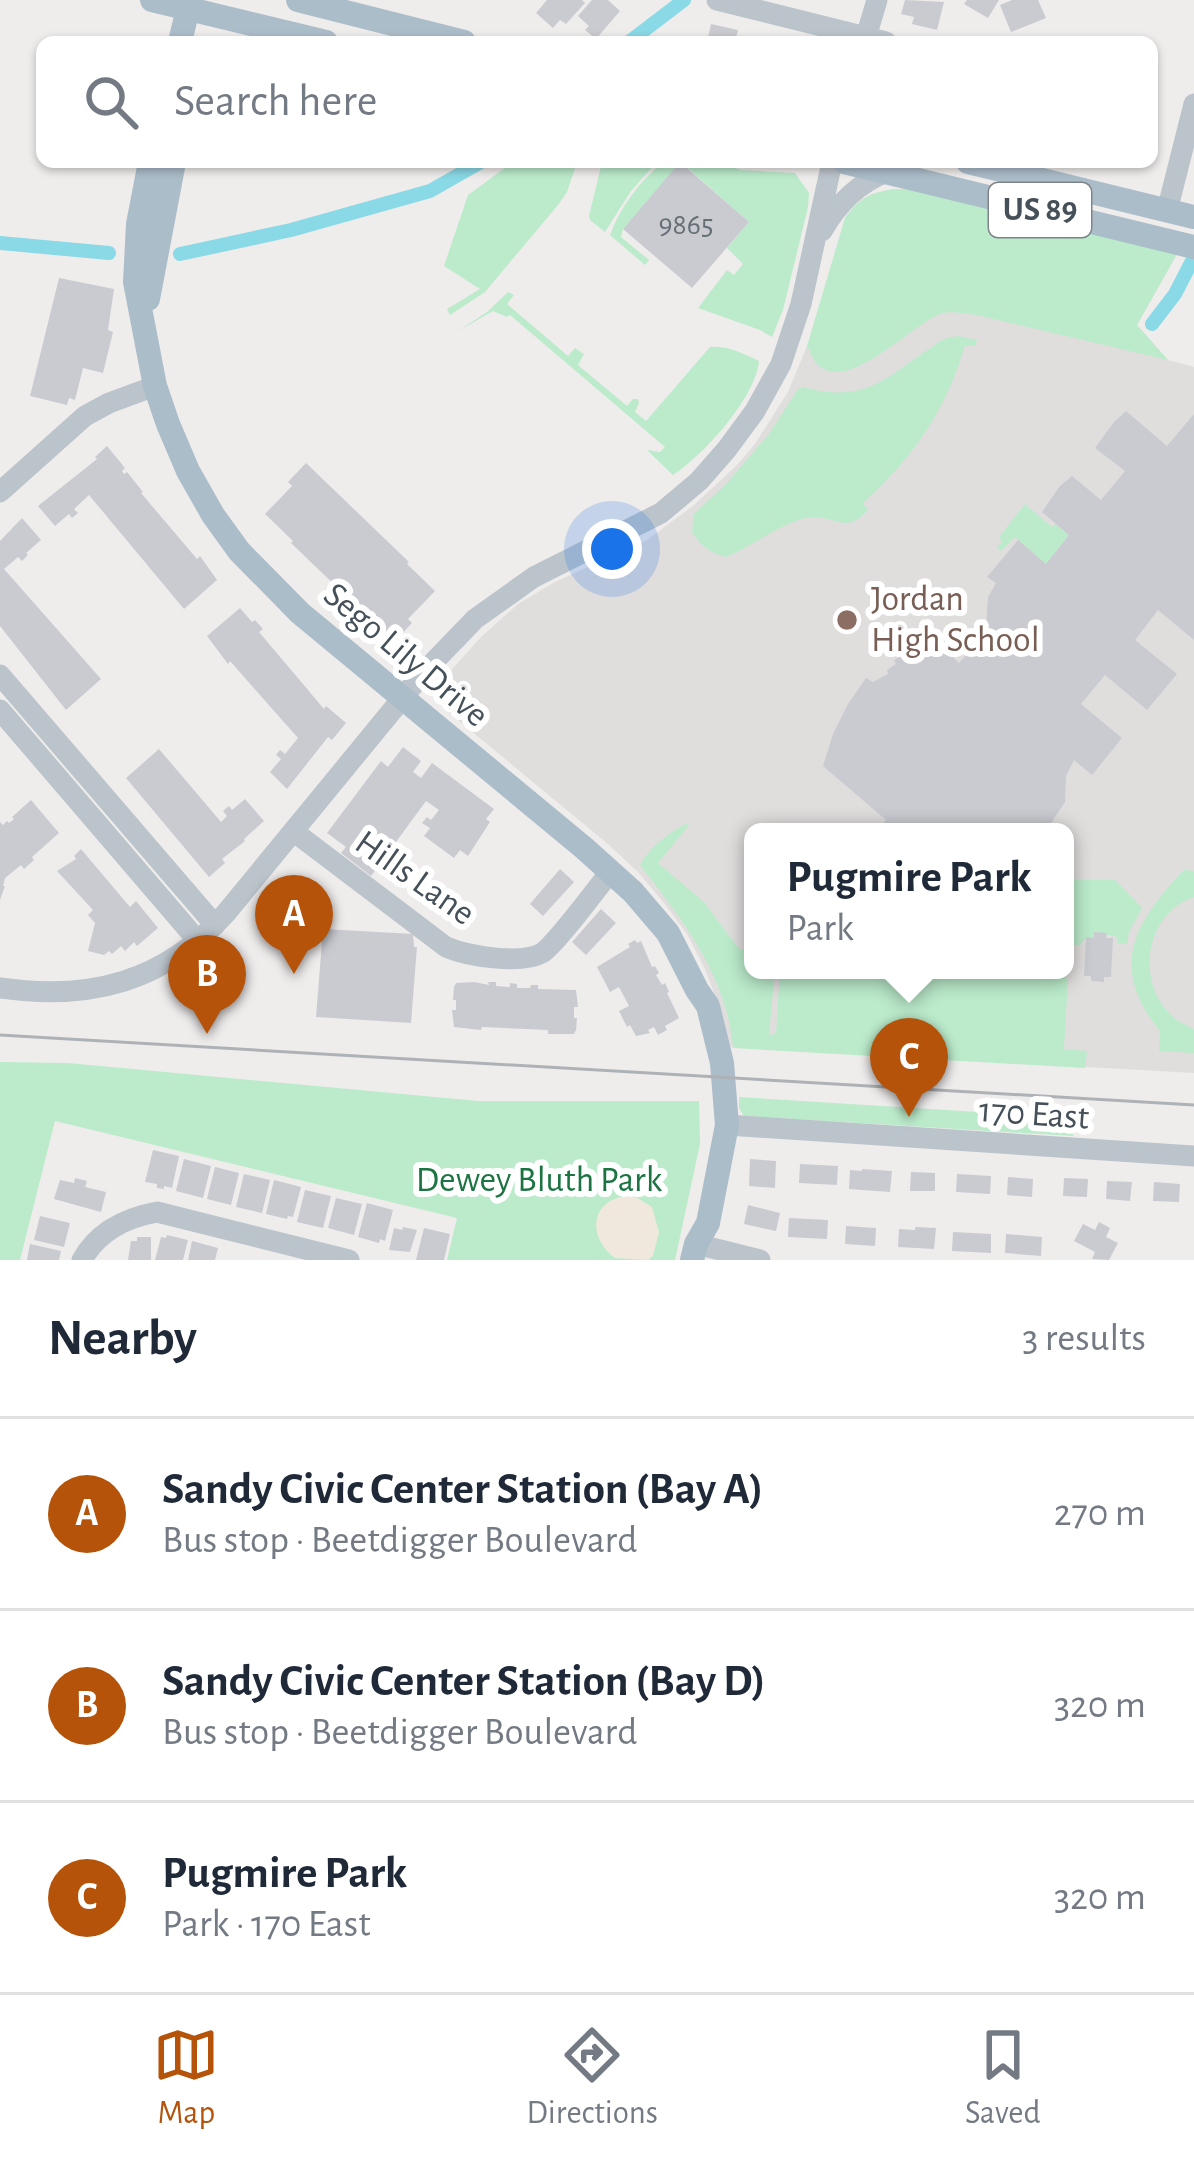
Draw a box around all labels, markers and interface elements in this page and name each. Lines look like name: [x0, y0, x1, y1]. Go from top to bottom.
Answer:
search box: [36, 36, 1158, 168]
icon: search: [78, 69, 144, 135]
text: Search here: [174, 79, 377, 124]
road number: US 89: [989, 183, 1091, 237]
house number: 9865: [659, 210, 713, 240]
your location: [582, 519, 642, 579]
street label: Sego Lily Drive: [317, 576, 495, 734]
place label: Jordan High School: [871, 581, 1040, 658]
marker: Jordan High School: [834, 607, 860, 633]
popup: [744, 823, 1074, 979]
street label: Hills Lane: [349, 824, 481, 932]
text: Pugmire Park: [786, 855, 1032, 900]
pin: A: [255, 875, 333, 974]
text: Park: [786, 909, 854, 948]
pin: B: [168, 935, 246, 1034]
pin: C: [870, 1018, 948, 1117]
street label: 170 East: [978, 1092, 1091, 1136]
park label: Dewey Bluth Park: [416, 1162, 663, 1198]
text: Nearby: [48, 1313, 197, 1364]
text: 3 results: [1022, 1319, 1146, 1358]
text: Sandy Civic Center Station (Bay A): [162, 1467, 763, 1512]
text: A: [75, 1494, 99, 1533]
text: 270 m: [1054, 1494, 1146, 1533]
text: Bus stop · Beetdigger Boulevard: [162, 1521, 637, 1560]
text: Sandy Civic Center Station (Bay D): [162, 1659, 766, 1704]
text: B: [76, 1686, 98, 1725]
text: 320 m: [1054, 1686, 1146, 1725]
text: Bus stop · Beetdigger Boulevard: [162, 1713, 637, 1752]
text: Pugmire Park: [162, 1851, 407, 1896]
text: C: [77, 1878, 97, 1917]
text: 320 m: [1054, 1878, 1146, 1917]
text: Park · 170 East: [162, 1905, 371, 1944]
tab: Map: [153, 2022, 219, 2134]
tab: Directions: [526, 2022, 658, 2134]
tab: Saved: [965, 2022, 1040, 2134]

